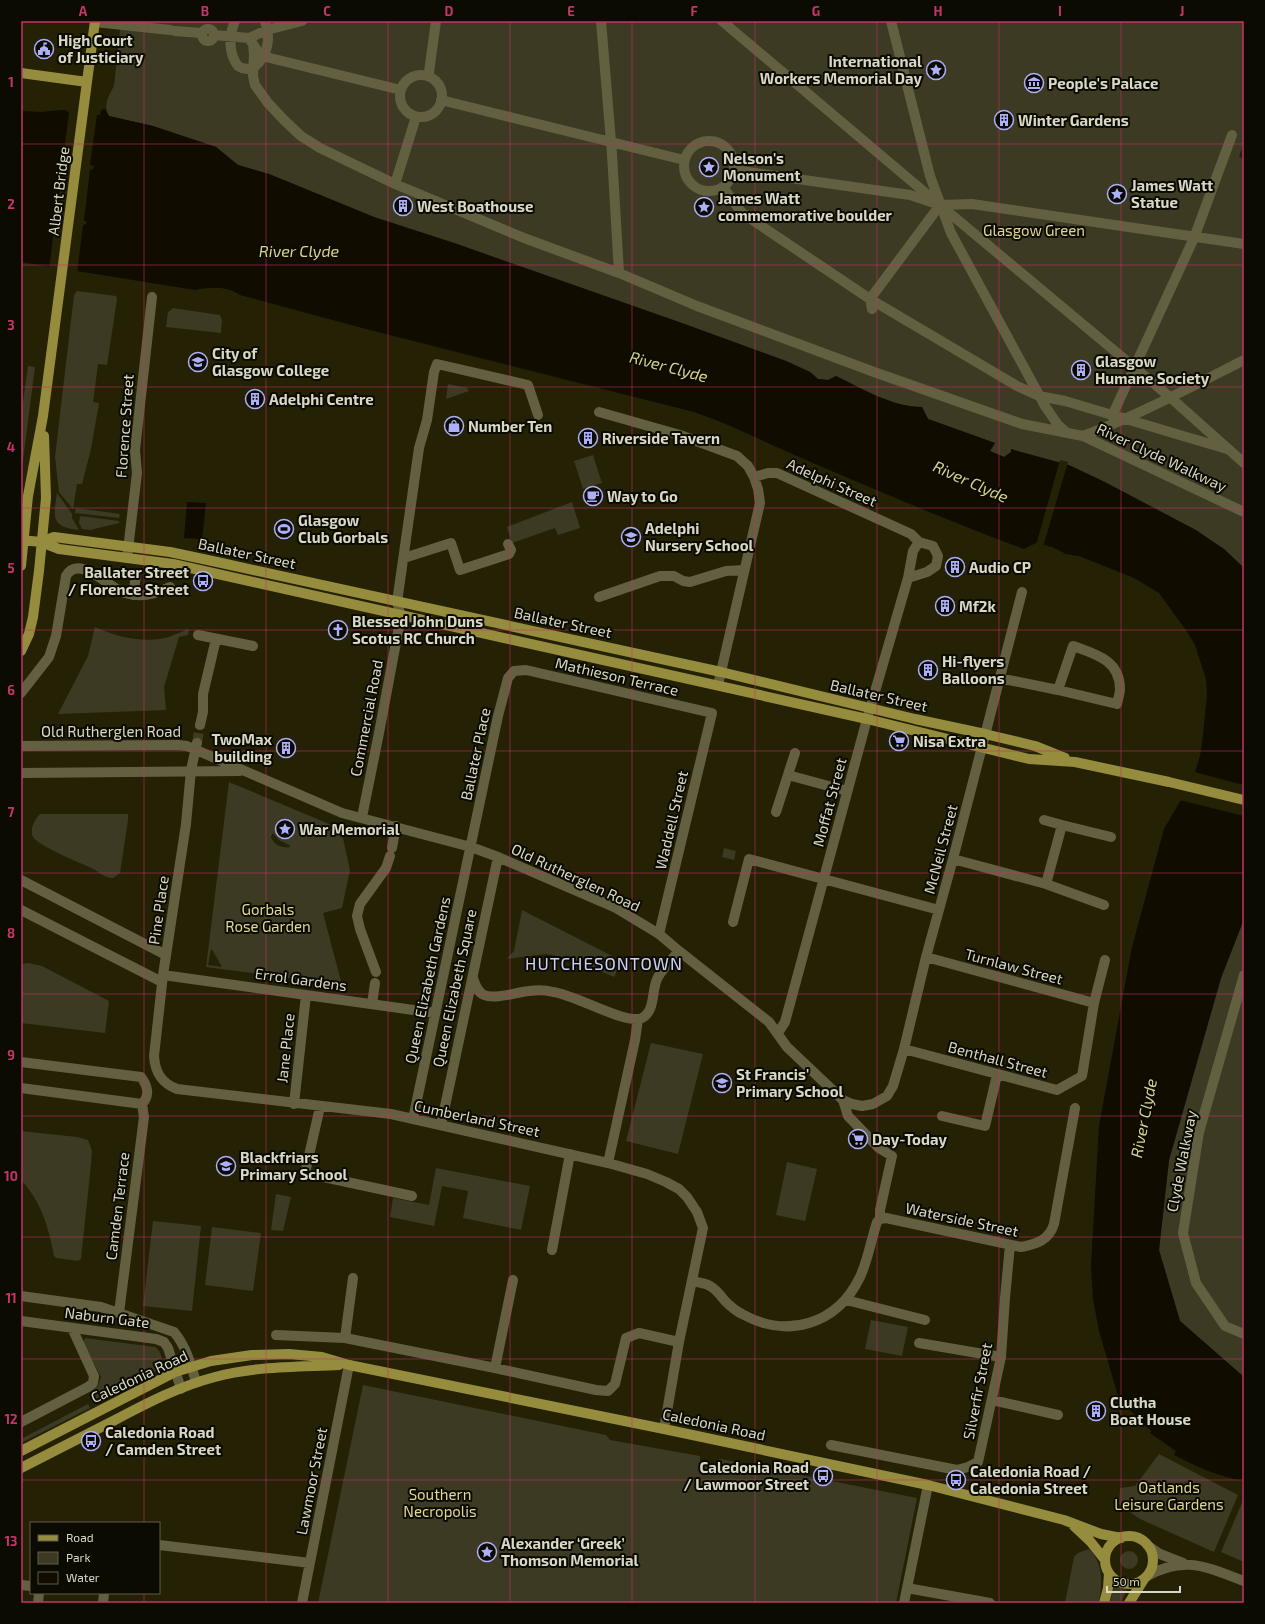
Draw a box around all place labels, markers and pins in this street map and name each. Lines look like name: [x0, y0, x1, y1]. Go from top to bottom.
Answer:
place label: High Court of Justiciary: [58, 31, 144, 67]
public building icon: High Court of Justiciary: [33, 38, 55, 60]
place label: International Workers Memorial Day: [760, 52, 923, 88]
place icon: International Workers Memorial Day: [925, 59, 947, 81]
museum icon: People's Palace: [1023, 72, 1045, 94]
place label: People's Palace: [1048, 74, 1158, 92]
building icon: Winter Gardens: [993, 109, 1015, 131]
place label: Winter Gardens: [1018, 111, 1129, 129]
place label: Nelson's Monument: [723, 149, 800, 184]
place icon: Nelson's Monument: [698, 156, 720, 178]
place label: James Watt Statue: [1131, 176, 1213, 211]
place icon: James Watt Statue: [1106, 183, 1128, 205]
place label: James Watt commemorative boulder: [718, 189, 893, 224]
building icon: West Boathouse: [392, 195, 414, 217]
place icon: James Watt commemorative boulder: [693, 196, 715, 218]
place label: West Boathouse: [417, 197, 534, 215]
place label: City of Glasgow College: [212, 344, 329, 379]
school or university icon: City of Glasgow College: [187, 351, 209, 373]
place label: Glasgow Humane Society: [1095, 352, 1210, 388]
building icon: Glasgow Humane Society: [1070, 359, 1092, 381]
building icon: Adelphi Centre: [244, 388, 266, 410]
place label: Adelphi Centre: [269, 390, 374, 408]
shop icon: Number Ten: [443, 415, 465, 437]
place label: Number Ten: [468, 417, 552, 435]
building icon: Riverside Tavern: [577, 427, 599, 449]
place label: Riverside Tavern: [602, 429, 720, 447]
cafe icon: Way to Go: [582, 485, 604, 507]
place label: Way to Go: [607, 487, 678, 506]
place label: Glasgow Club Gorbals: [298, 511, 388, 546]
sports icon: Glasgow Club Gorbals: [273, 518, 295, 540]
place label: Adelphi Nursery School: [645, 519, 754, 555]
school or university icon: Adelphi Nursery School: [620, 526, 642, 548]
building icon: Audio CP: [944, 556, 966, 578]
place label: Audio CP: [969, 558, 1031, 576]
place label: Ballater Street / Florence Street: [68, 563, 189, 598]
bus stop icon: Ballater Street / Florence Street: [192, 570, 214, 592]
building icon: Mf2k: [934, 595, 956, 617]
place label: Mf2k: [959, 597, 997, 615]
place label: Blessed John Duns Scotus RC Church: [352, 612, 483, 647]
church icon: Blessed John Duns Scotus RC Church: [327, 619, 349, 641]
place label: Hi-flyers Balloons: [942, 652, 1005, 687]
building icon: Hi-flyers Balloons: [917, 659, 939, 681]
place label: TwoMax building: [212, 730, 272, 765]
supermarket icon: Nisa Extra: [888, 730, 910, 752]
place label: Nisa Extra: [913, 732, 986, 750]
building icon: TwoMax building: [275, 737, 297, 759]
place icon: War Memorial: [274, 818, 296, 840]
place label: War Memorial: [299, 820, 400, 838]
place label: St Francis' Primary School: [736, 1065, 844, 1101]
school or university icon: St Francis' Primary School: [711, 1072, 733, 1094]
supermarket icon: Day-Today: [847, 1128, 869, 1150]
place label: Day-Today: [872, 1130, 947, 1149]
place label: Blackfriars Primary School: [240, 1148, 348, 1184]
school or university icon: Blackfriars Primary School: [215, 1155, 237, 1177]
place label: Clutha Boat House: [1110, 1393, 1191, 1428]
building icon: Clutha Boat House: [1085, 1400, 1107, 1422]
place label: Caledonia Road / Camden Street: [105, 1423, 221, 1458]
bus stop icon: Caledonia Road / Camden Street: [80, 1430, 102, 1452]
place label: Caledonia Road / Lawmoor Street: [684, 1458, 809, 1493]
place label: Caledonia Road / Caledonia Street: [970, 1462, 1091, 1497]
bus stop icon: Caledonia Road / Lawmoor Street: [812, 1465, 834, 1487]
bus stop icon: Caledonia Road / Caledonia Street: [945, 1469, 967, 1491]
place label: Alexander ‘Greek’ Thomson Memorial: [501, 1534, 639, 1569]
place icon: Alexander ‘Greek’ Thomson Memorial: [476, 1541, 498, 1563]

